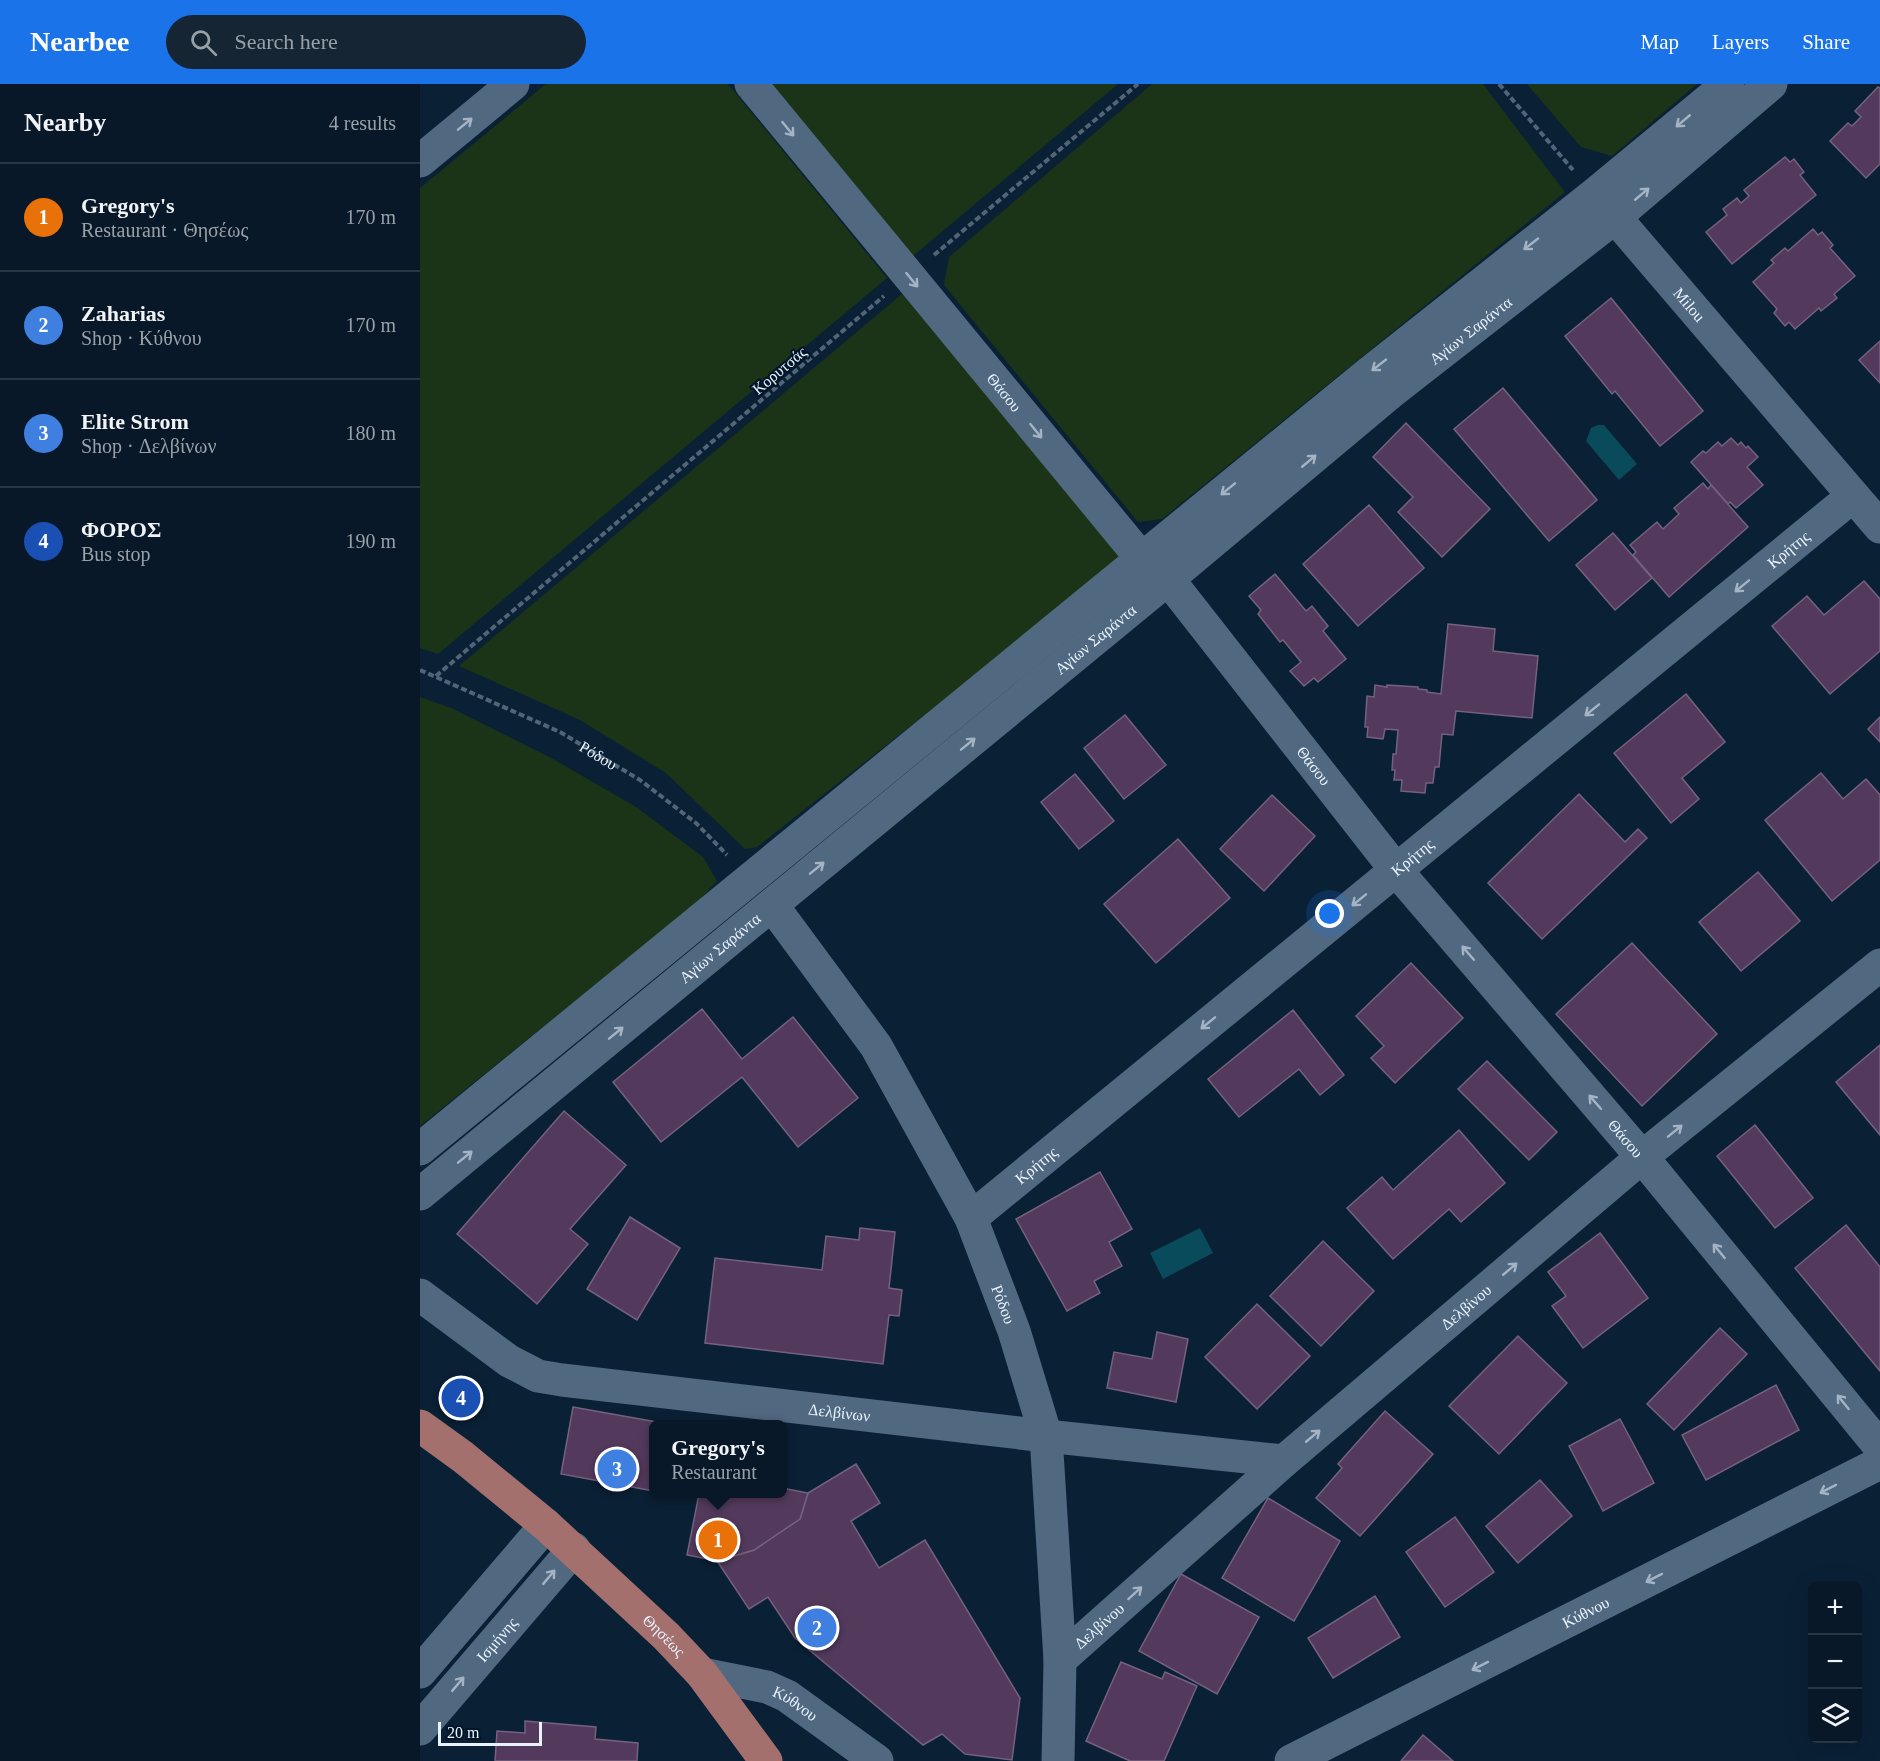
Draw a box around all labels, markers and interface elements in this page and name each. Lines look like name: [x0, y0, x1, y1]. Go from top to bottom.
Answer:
search box: [166, 15, 586, 69]
text: Nearbee: [30, 26, 130, 57]
icon: search: [187, 26, 220, 59]
text: Search here: [235, 29, 338, 54]
text: Map: [1641, 30, 1679, 54]
text: Layers: [1712, 30, 1769, 54]
text: Share: [1802, 30, 1850, 54]
text: Nearby: [24, 108, 106, 137]
text: 4 results: [329, 112, 396, 134]
one-way arrow: [1675, 115, 1691, 128]
one-way arrow: [457, 117, 473, 130]
one-way arrow: [781, 121, 795, 136]
one-way arrow: [1634, 187, 1649, 201]
text: Gregory's: [81, 193, 175, 218]
text: 1: [39, 206, 49, 228]
text: 170 m: [345, 206, 396, 228]
text: Restaurant · Θησέως: [81, 219, 248, 241]
one-way arrow: [1524, 238, 1540, 251]
one-way arrow: [905, 272, 918, 288]
street label: Milou: [1670, 284, 1708, 325]
street label: Αγίων Σαράντα: [1426, 293, 1516, 368]
text: Zaharias: [81, 301, 165, 326]
text: 2: [39, 314, 49, 336]
text: 170 m: [345, 314, 396, 336]
text: Shop · Κύθνου: [81, 327, 202, 349]
street label: Κορυτσάς: [749, 342, 811, 399]
one-way arrow: [1371, 359, 1387, 372]
street label: Θάσου: [983, 370, 1025, 415]
text: Elite Strom: [81, 409, 189, 434]
text: 3: [39, 422, 49, 444]
text: 180 m: [345, 422, 396, 444]
one-way arrow: [1029, 422, 1042, 438]
text: Shop · Δελβίνων: [81, 435, 217, 457]
one-way arrow: [1301, 454, 1317, 467]
one-way arrow: [1220, 482, 1236, 495]
text: ΦΟΡΟΣ: [81, 517, 161, 542]
street label: Κρήτης: [1764, 527, 1813, 572]
text: 4: [39, 530, 49, 552]
text: 190 m: [345, 530, 396, 552]
text: Bus stop: [81, 543, 150, 565]
one-way arrow: [1734, 580, 1750, 593]
street label: Αγίων Σαράντα: [1052, 601, 1140, 678]
one-way arrow: [1584, 703, 1600, 716]
street label: Ρόδου: [577, 738, 620, 773]
one-way arrow: [960, 738, 976, 751]
street label: Θάσου: [1293, 743, 1334, 789]
street label: Κρήτης: [1388, 835, 1437, 879]
one-way arrow: [809, 862, 825, 875]
one-way arrow: [1352, 893, 1368, 906]
your location: [1315, 899, 1344, 928]
street label: Αγίων Σαράντα: [676, 909, 764, 986]
one-way arrow: [1461, 946, 1475, 961]
one-way arrow: [1201, 1017, 1217, 1030]
one-way arrow: [608, 1027, 624, 1040]
one-way arrow: [1588, 1094, 1601, 1110]
street label: Θάσου: [1605, 1116, 1647, 1161]
one-way arrow: [1667, 1124, 1683, 1137]
street label: Κρήτης: [1012, 1143, 1061, 1187]
one-way arrow: [457, 1150, 473, 1163]
one-way arrow: [1713, 1243, 1726, 1259]
one-way arrow: [1502, 1263, 1518, 1276]
street label: Δελβίνου: [1438, 1281, 1495, 1333]
street label: Ρόδου: [988, 1283, 1019, 1326]
pin: 4: [442, 1376, 480, 1420]
one-way arrow: [1836, 1395, 1850, 1410]
street label: Δελβίνων: [807, 1401, 871, 1425]
popup: [649, 1420, 787, 1498]
one-way arrow: [1305, 1429, 1320, 1443]
text: Gregory's: [671, 1435, 765, 1460]
pin: 3: [598, 1446, 636, 1492]
text: Restaurant: [671, 1461, 757, 1483]
one-way arrow: [1820, 1483, 1837, 1495]
pin: 1: [698, 1518, 738, 1562]
one-way arrow: [542, 1570, 556, 1585]
one-way arrow: [1646, 1573, 1664, 1584]
map controls: [1808, 1581, 1862, 1743]
button: +: [1808, 1581, 1862, 1635]
one-way arrow: [1128, 1586, 1143, 1600]
street label: Κύθνου: [1559, 1593, 1612, 1631]
street label: Δελβίνου: [1071, 1599, 1127, 1652]
pin: 2: [798, 1606, 836, 1650]
street label: Θησέως: [639, 1611, 689, 1660]
street label: Ισμήνης: [473, 1614, 521, 1665]
button: −: [1808, 1635, 1862, 1689]
one-way arrow: [1472, 1661, 1490, 1673]
one-way arrow: [451, 1677, 465, 1692]
street label: Κύθνου: [770, 1683, 821, 1724]
button: layers: [1808, 1689, 1862, 1743]
scale bar: [438, 1719, 542, 1746]
text: 20 m: [447, 1724, 479, 1741]

